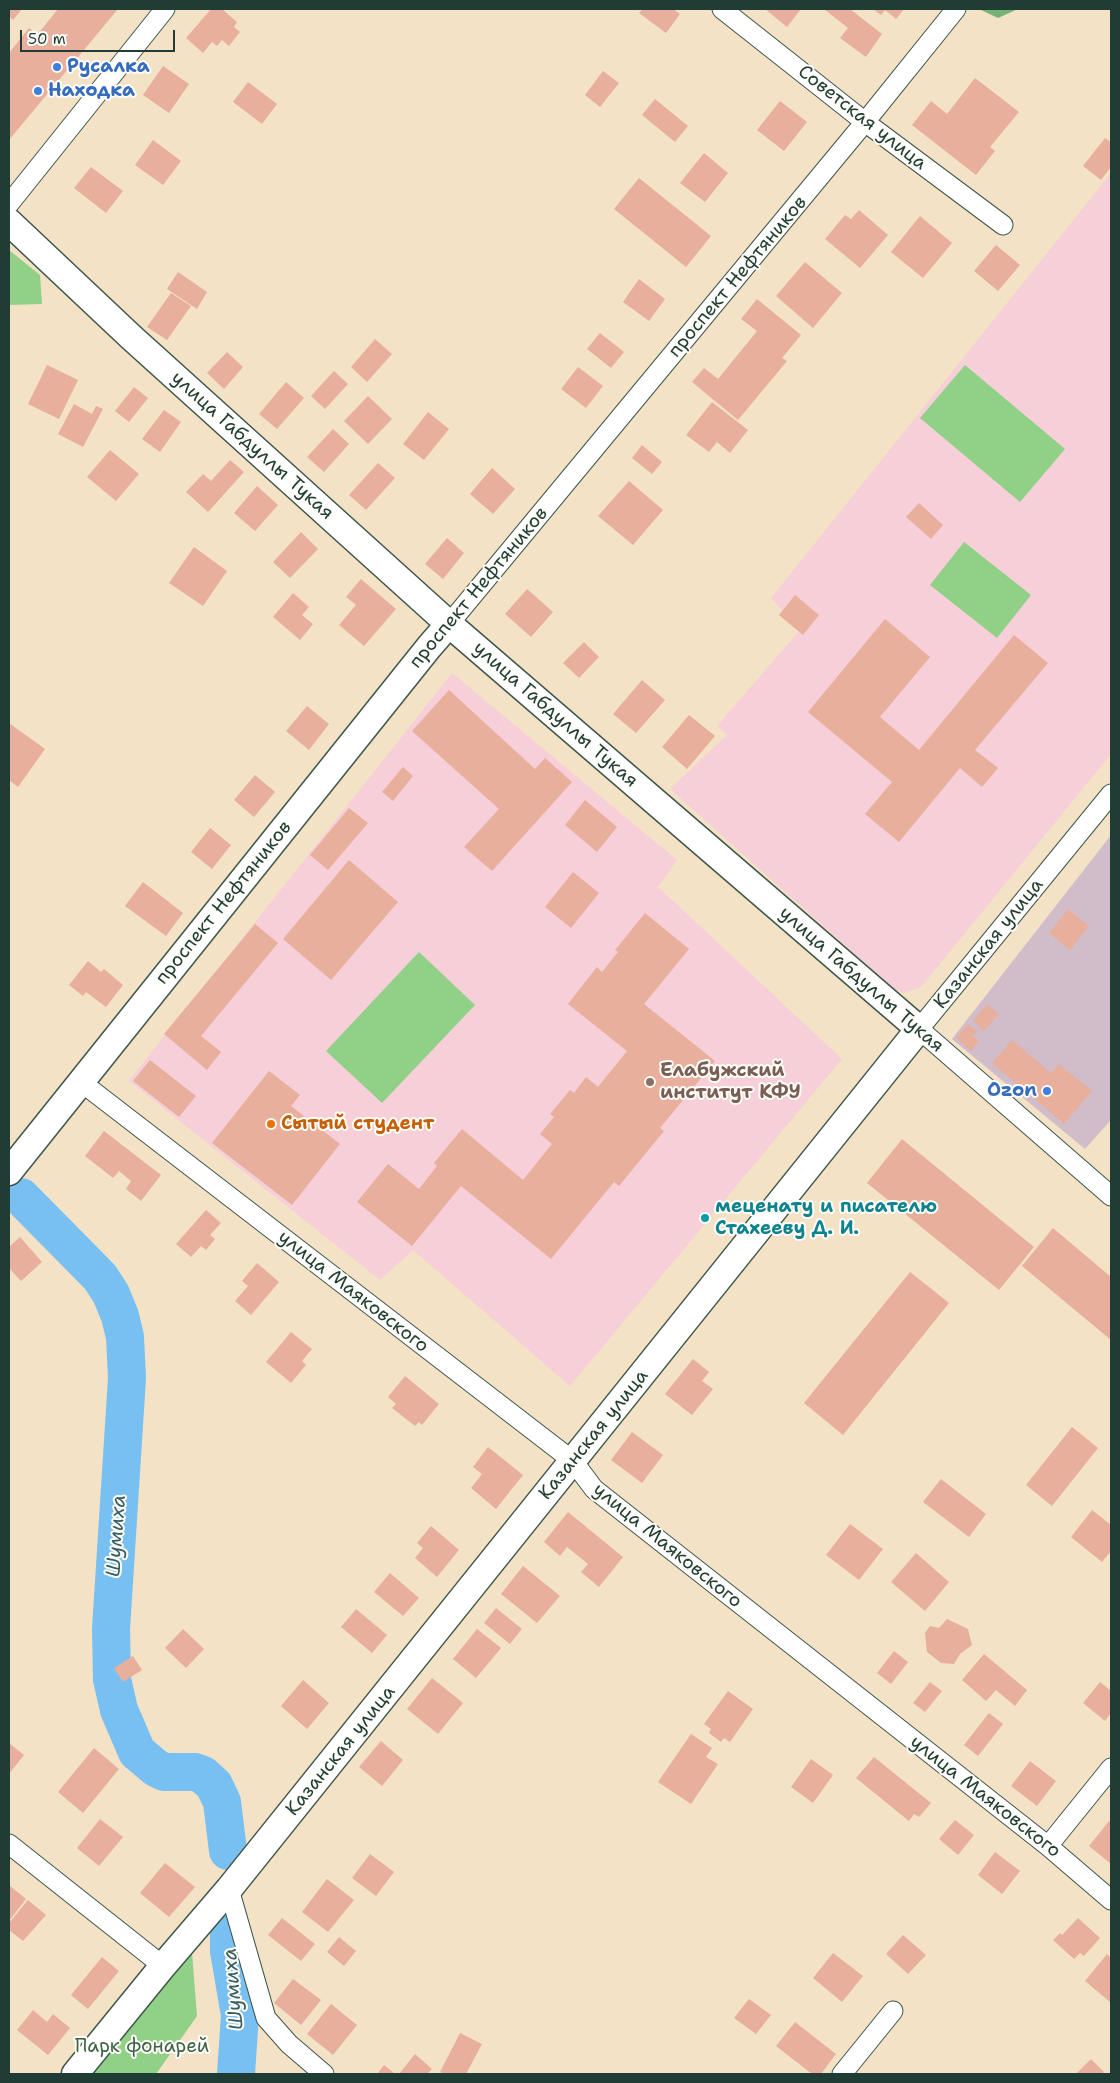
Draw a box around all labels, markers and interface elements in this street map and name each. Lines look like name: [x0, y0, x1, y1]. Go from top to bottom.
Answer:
scale bar: [22, 20, 178, 52]
text: 50 m: [28, 29, 66, 49]
place label: Русалка: [67, 56, 150, 78]
marker: Русалка: [51, 61, 63, 73]
street label: Советская улица: [793, 61, 931, 175]
place label: Находка: [48, 80, 135, 102]
marker: Находка: [32, 85, 44, 97]
street label: проспект Нефтяников: [664, 192, 812, 362]
street label: улица Габдуллы Тукая: [166, 367, 338, 525]
street label: проспект Нефтяников: [405, 503, 553, 673]
street label: улица Габдуллы Тукая: [468, 637, 642, 793]
street label: проспект Нефтяников: [151, 817, 297, 989]
street label: Казанская улица: [929, 874, 1049, 1014]
street label: улица Габдуллы Тукая: [774, 902, 948, 1058]
place label: Елабужский институт КФУ: [660, 1060, 801, 1104]
marker: Елабужский институт КФУ: [644, 1076, 656, 1088]
place label: Ozon: [987, 1080, 1037, 1102]
marker: Ozon: [1041, 1085, 1053, 1097]
place label: Сытый студент: [281, 1113, 434, 1135]
marker: Сытый студент: [265, 1118, 277, 1130]
place label: меценату и писателю Стахееву Д. И.: [715, 1196, 937, 1240]
marker: меценату и писателю Стахееву Д. И.: [699, 1212, 711, 1224]
street label: улица Маяковского: [273, 1226, 433, 1358]
street label: Казанская улица: [534, 1365, 654, 1505]
street label: улица Маяковского: [588, 1479, 746, 1613]
water label: Шумиха: [102, 1494, 132, 1578]
street label: Казанская улица: [281, 1681, 401, 1821]
street label: улица Маяковского: [905, 1731, 1065, 1863]
water label: Шумиха: [218, 1947, 250, 2031]
park label: Парк фонарей: [75, 2036, 209, 2058]

